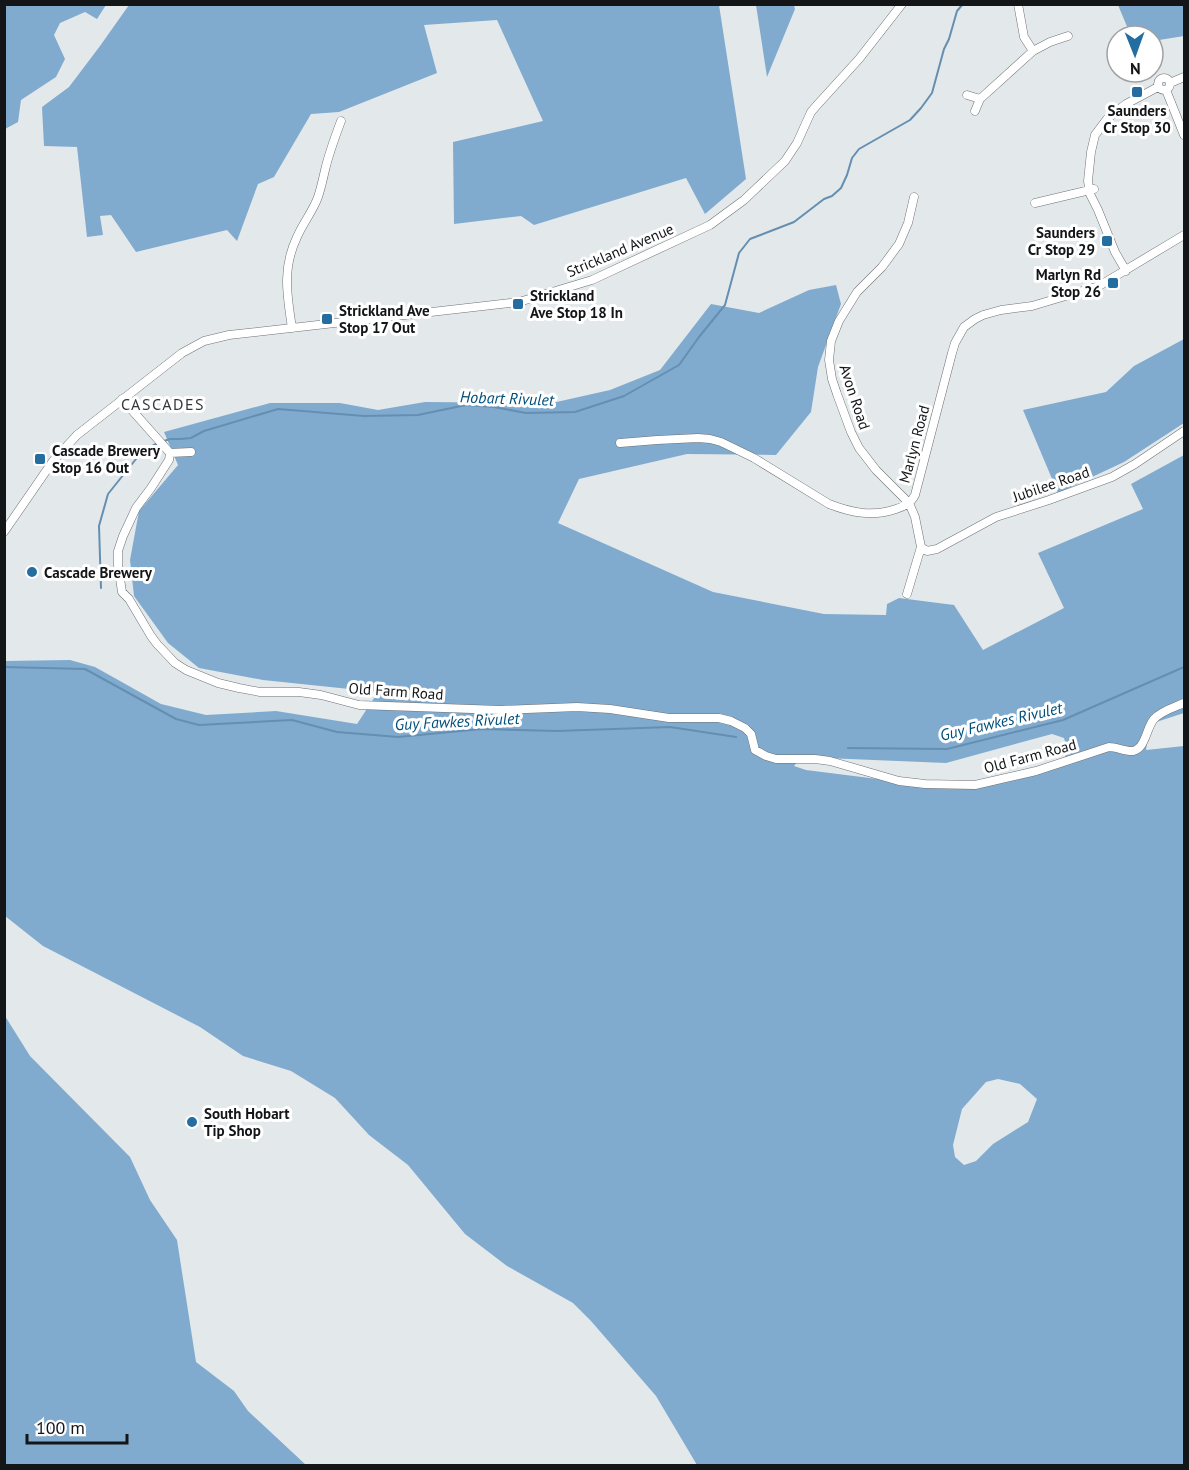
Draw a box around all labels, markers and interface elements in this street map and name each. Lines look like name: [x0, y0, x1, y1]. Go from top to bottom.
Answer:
north arrow: [1105, 24, 1165, 84]
text: N: [1130, 59, 1141, 79]
marker: Saunders Cr Stop 30: [1130, 85, 1144, 99]
place label: Saunders Cr Stop 30: [1103, 101, 1171, 137]
street label: Strickland Avenue: [564, 219, 676, 281]
place label: Saunders Cr Stop 29: [1028, 223, 1095, 259]
marker: Saunders Cr Stop 29: [1100, 234, 1114, 248]
place label: Marlyn Rd Stop 26: [1036, 265, 1101, 301]
marker: Marlyn Rd Stop 26: [1106, 276, 1120, 290]
place label: Strickland Ave Stop 18 In: [530, 286, 623, 322]
marker: Strickland Ave Stop 18 In: [511, 297, 525, 311]
place label: Strickland Ave Stop 17 Out: [339, 301, 430, 337]
marker: Strickland Ave Stop 17 Out: [320, 312, 334, 326]
street label: Avon Road: [836, 362, 874, 432]
water label: Hobart Rivulet: [460, 386, 555, 410]
district label: CASCADES: [121, 394, 205, 414]
street label: Marlyn Road: [895, 403, 933, 485]
place label: Cascade Brewery Stop 16 Out: [52, 441, 161, 477]
marker: Cascade Brewery Stop 16 Out: [33, 452, 47, 466]
street label: Jubilee Road: [1009, 462, 1092, 506]
place label: Cascade Brewery: [44, 563, 153, 582]
marker: Cascade Brewery: [25, 565, 39, 579]
street label: Old Farm Road: [348, 678, 444, 704]
water label: Guy Fawkes Rivulet: [938, 697, 1065, 745]
water label: Guy Fawkes Rivulet: [394, 708, 521, 734]
street label: Old Farm Road: [982, 735, 1078, 777]
place label: South Hobart Tip Shop: [204, 1104, 290, 1140]
marker: South Hobart Tip Shop: [185, 1115, 199, 1129]
scale bar: [27, 1407, 128, 1445]
text: 100 m: [36, 1416, 85, 1439]

